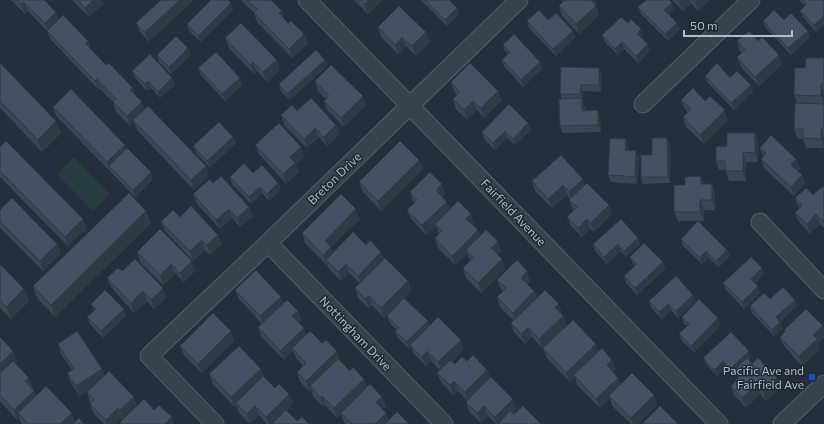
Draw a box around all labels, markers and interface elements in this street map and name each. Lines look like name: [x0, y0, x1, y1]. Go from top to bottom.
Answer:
scale bar: [684, 12, 792, 38]
text: 50 m: [690, 18, 718, 32]
street label: Breton Drive: [304, 149, 364, 207]
street label: Fairfield Avenue: [479, 176, 549, 248]
street label: Nottingham Drive: [317, 293, 395, 373]
place label: Pacific Ave and Fairfield Ave: [723, 363, 804, 391]
marker: Pacific Ave and Fairfield Ave: [807, 372, 817, 382]

